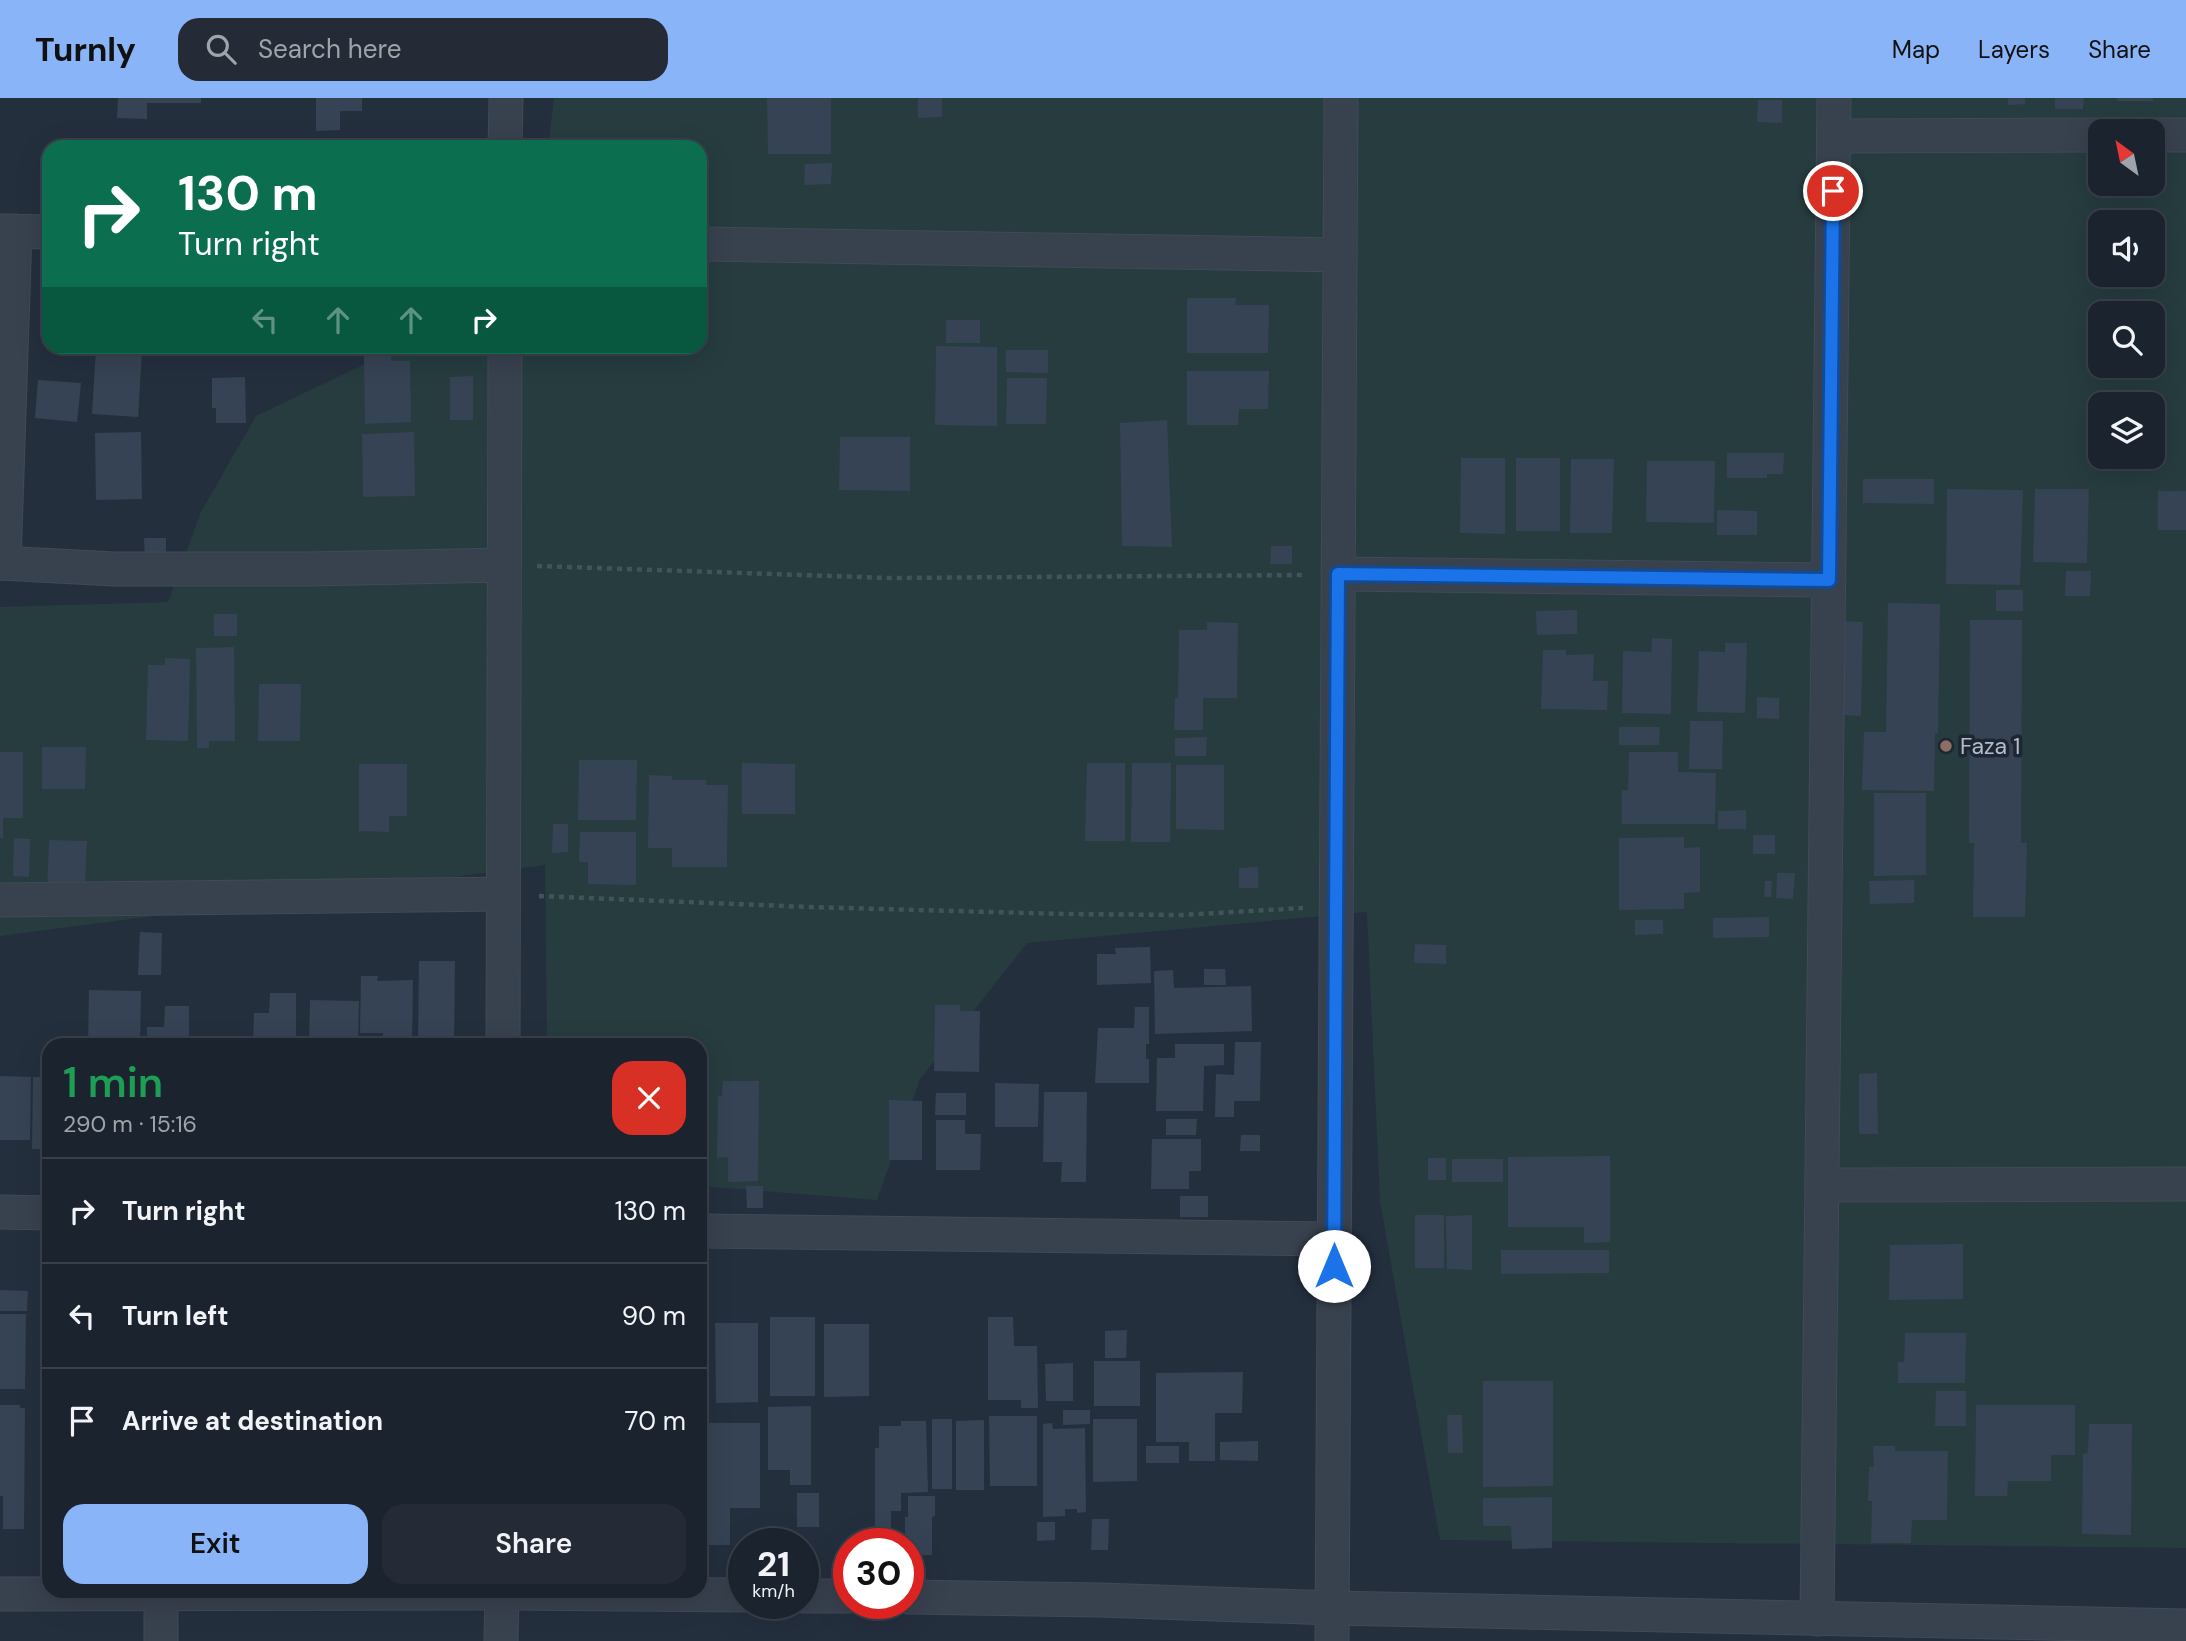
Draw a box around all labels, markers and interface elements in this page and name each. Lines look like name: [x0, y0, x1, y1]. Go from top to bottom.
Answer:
search box: [178, 18, 668, 81]
text: Turnly: [35, 28, 136, 71]
icon: search: [202, 30, 240, 68]
text: Search here: [258, 32, 401, 66]
text: Map: [1892, 34, 1940, 65]
text: Layers: [1978, 34, 2050, 65]
text: Share: [2088, 34, 2151, 65]
north arrow: [2088, 119, 2165, 196]
map controls: [2088, 119, 2165, 469]
text: 130 m: [178, 161, 318, 225]
pin: [1803, 161, 1863, 221]
icon: right: [63, 168, 154, 259]
icon: arrive: [1814, 172, 1852, 210]
button: sound: [2088, 210, 2165, 287]
text: Turn right: [178, 223, 320, 265]
icon: left: [246, 301, 284, 339]
icon: ahead: [319, 301, 357, 339]
icon: ahead: [392, 301, 430, 339]
icon: right: [465, 301, 503, 339]
button: search: [2088, 301, 2165, 378]
button: layers: [2088, 392, 2165, 469]
place label: Faza 1: [1960, 731, 2020, 761]
marker: Faza 1: [1938, 738, 1954, 754]
text: 1 min: [63, 1055, 163, 1110]
button: close: [612, 1061, 686, 1135]
text: 290 m · 15:16: [63, 1109, 197, 1139]
icon: right: [63, 1192, 101, 1230]
text: Turn right: [122, 1194, 246, 1228]
text: 130 m: [615, 1194, 686, 1228]
position arrow: [1297, 1229, 1371, 1303]
icon: left: [63, 1297, 101, 1335]
text: Turn left: [122, 1299, 229, 1333]
text: 90 m: [622, 1299, 686, 1333]
icon: arrive: [63, 1402, 101, 1440]
text: Arrive at destination: [122, 1404, 383, 1438]
text: 70 m: [625, 1404, 686, 1438]
button: Exit: [63, 1504, 368, 1584]
button: Share: [382, 1504, 686, 1584]
speed limit sign: 30: [833, 1528, 924, 1619]
text: 21: [757, 1541, 790, 1587]
text: km/h: [752, 1579, 795, 1603]

